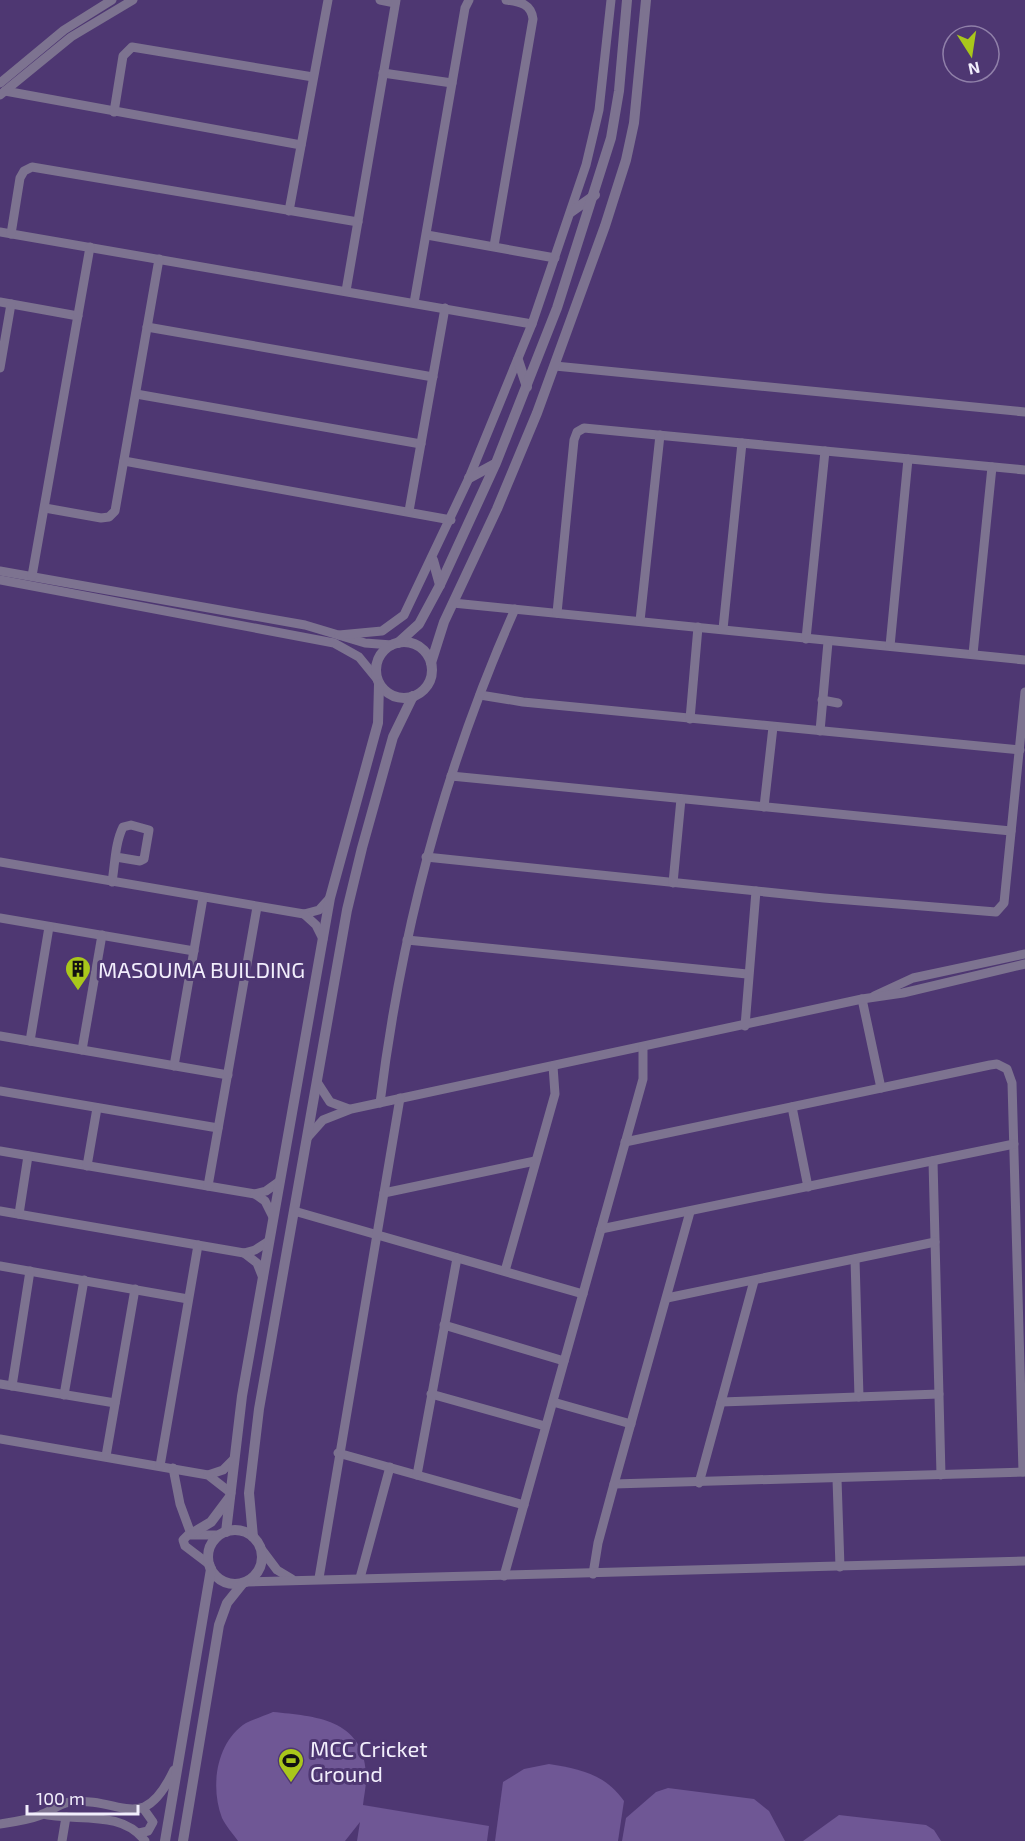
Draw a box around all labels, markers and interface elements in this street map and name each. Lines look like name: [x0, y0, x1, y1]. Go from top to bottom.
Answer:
north arrow: [941, 24, 1001, 84]
text: N: [967, 59, 982, 80]
building icon: MASOUMA BUILDING: [63, 954, 93, 992]
place label: MASOUMA BUILDING: [98, 956, 305, 982]
place label: MCC Cricket Ground: [310, 1735, 428, 1786]
sports icon: MCC Cricket Ground: [276, 1746, 306, 1784]
scale bar: [27, 1778, 138, 1816]
text: 100 m: [36, 1787, 85, 1809]

